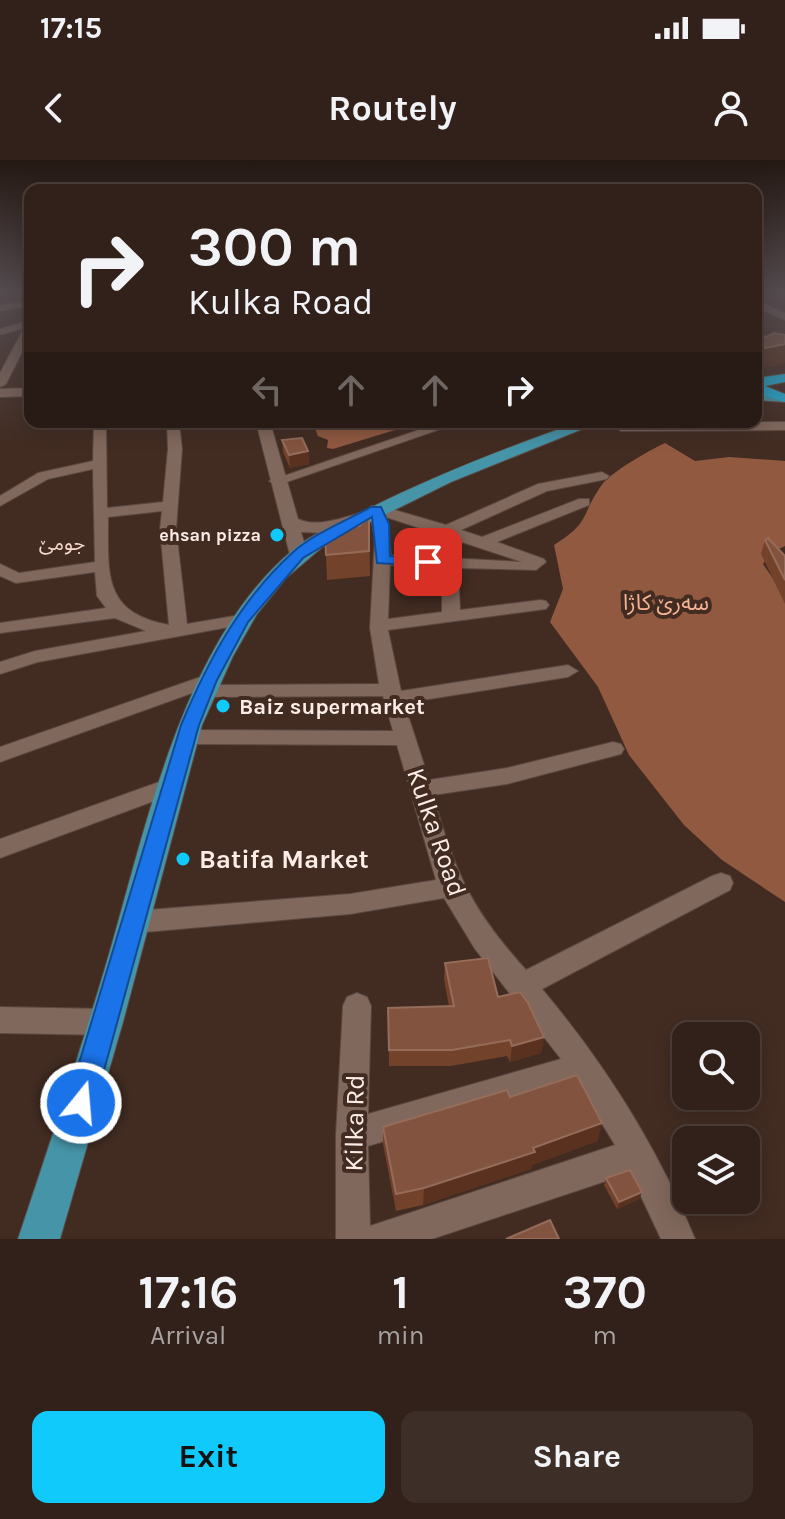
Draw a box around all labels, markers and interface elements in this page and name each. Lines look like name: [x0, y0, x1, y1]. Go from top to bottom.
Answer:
text: 17:15: [40, 10, 102, 46]
icon: back: [32, 86, 76, 130]
icon: person: [709, 86, 753, 130]
text: Routely: [328, 87, 457, 129]
text: 300 m: [188, 214, 361, 279]
icon: right: [56, 216, 160, 320]
text: Kulka Road: [188, 281, 373, 323]
icon: left: [245, 368, 289, 412]
icon: ahead: [329, 368, 373, 412]
icon: ahead: [413, 368, 457, 412]
icon: right: [497, 368, 541, 412]
place label: ehsan pizza: [159, 524, 261, 546]
marker: ehsan pizza: [268, 526, 286, 544]
pin: [394, 528, 462, 596]
district label: جومێ: [39, 532, 85, 555]
icon: arrive: [406, 540, 450, 584]
park label: سەرێ کاژا: [623, 590, 709, 616]
place label: Baiz supermarket: [239, 694, 425, 720]
marker: Baiz supermarket: [214, 697, 232, 715]
street label: Kulka Road: [400, 764, 473, 900]
place label: Batifa Market: [199, 844, 369, 875]
marker: Batifa Market: [174, 850, 192, 868]
map controls: [672, 1022, 760, 1214]
button: search: [672, 1022, 760, 1110]
position arrow: [39, 1061, 123, 1145]
street label: Kilka Rd: [338, 1074, 371, 1172]
button: layers: [672, 1126, 760, 1214]
text: 17:16: [138, 1264, 238, 1320]
text: 1: [392, 1264, 409, 1320]
text: 370: [563, 1264, 647, 1320]
text: Arrival: [150, 1320, 226, 1351]
text: min: [377, 1320, 424, 1351]
text: m: [593, 1320, 617, 1351]
button: Exit: [32, 1411, 385, 1503]
button: Share: [401, 1411, 753, 1503]

